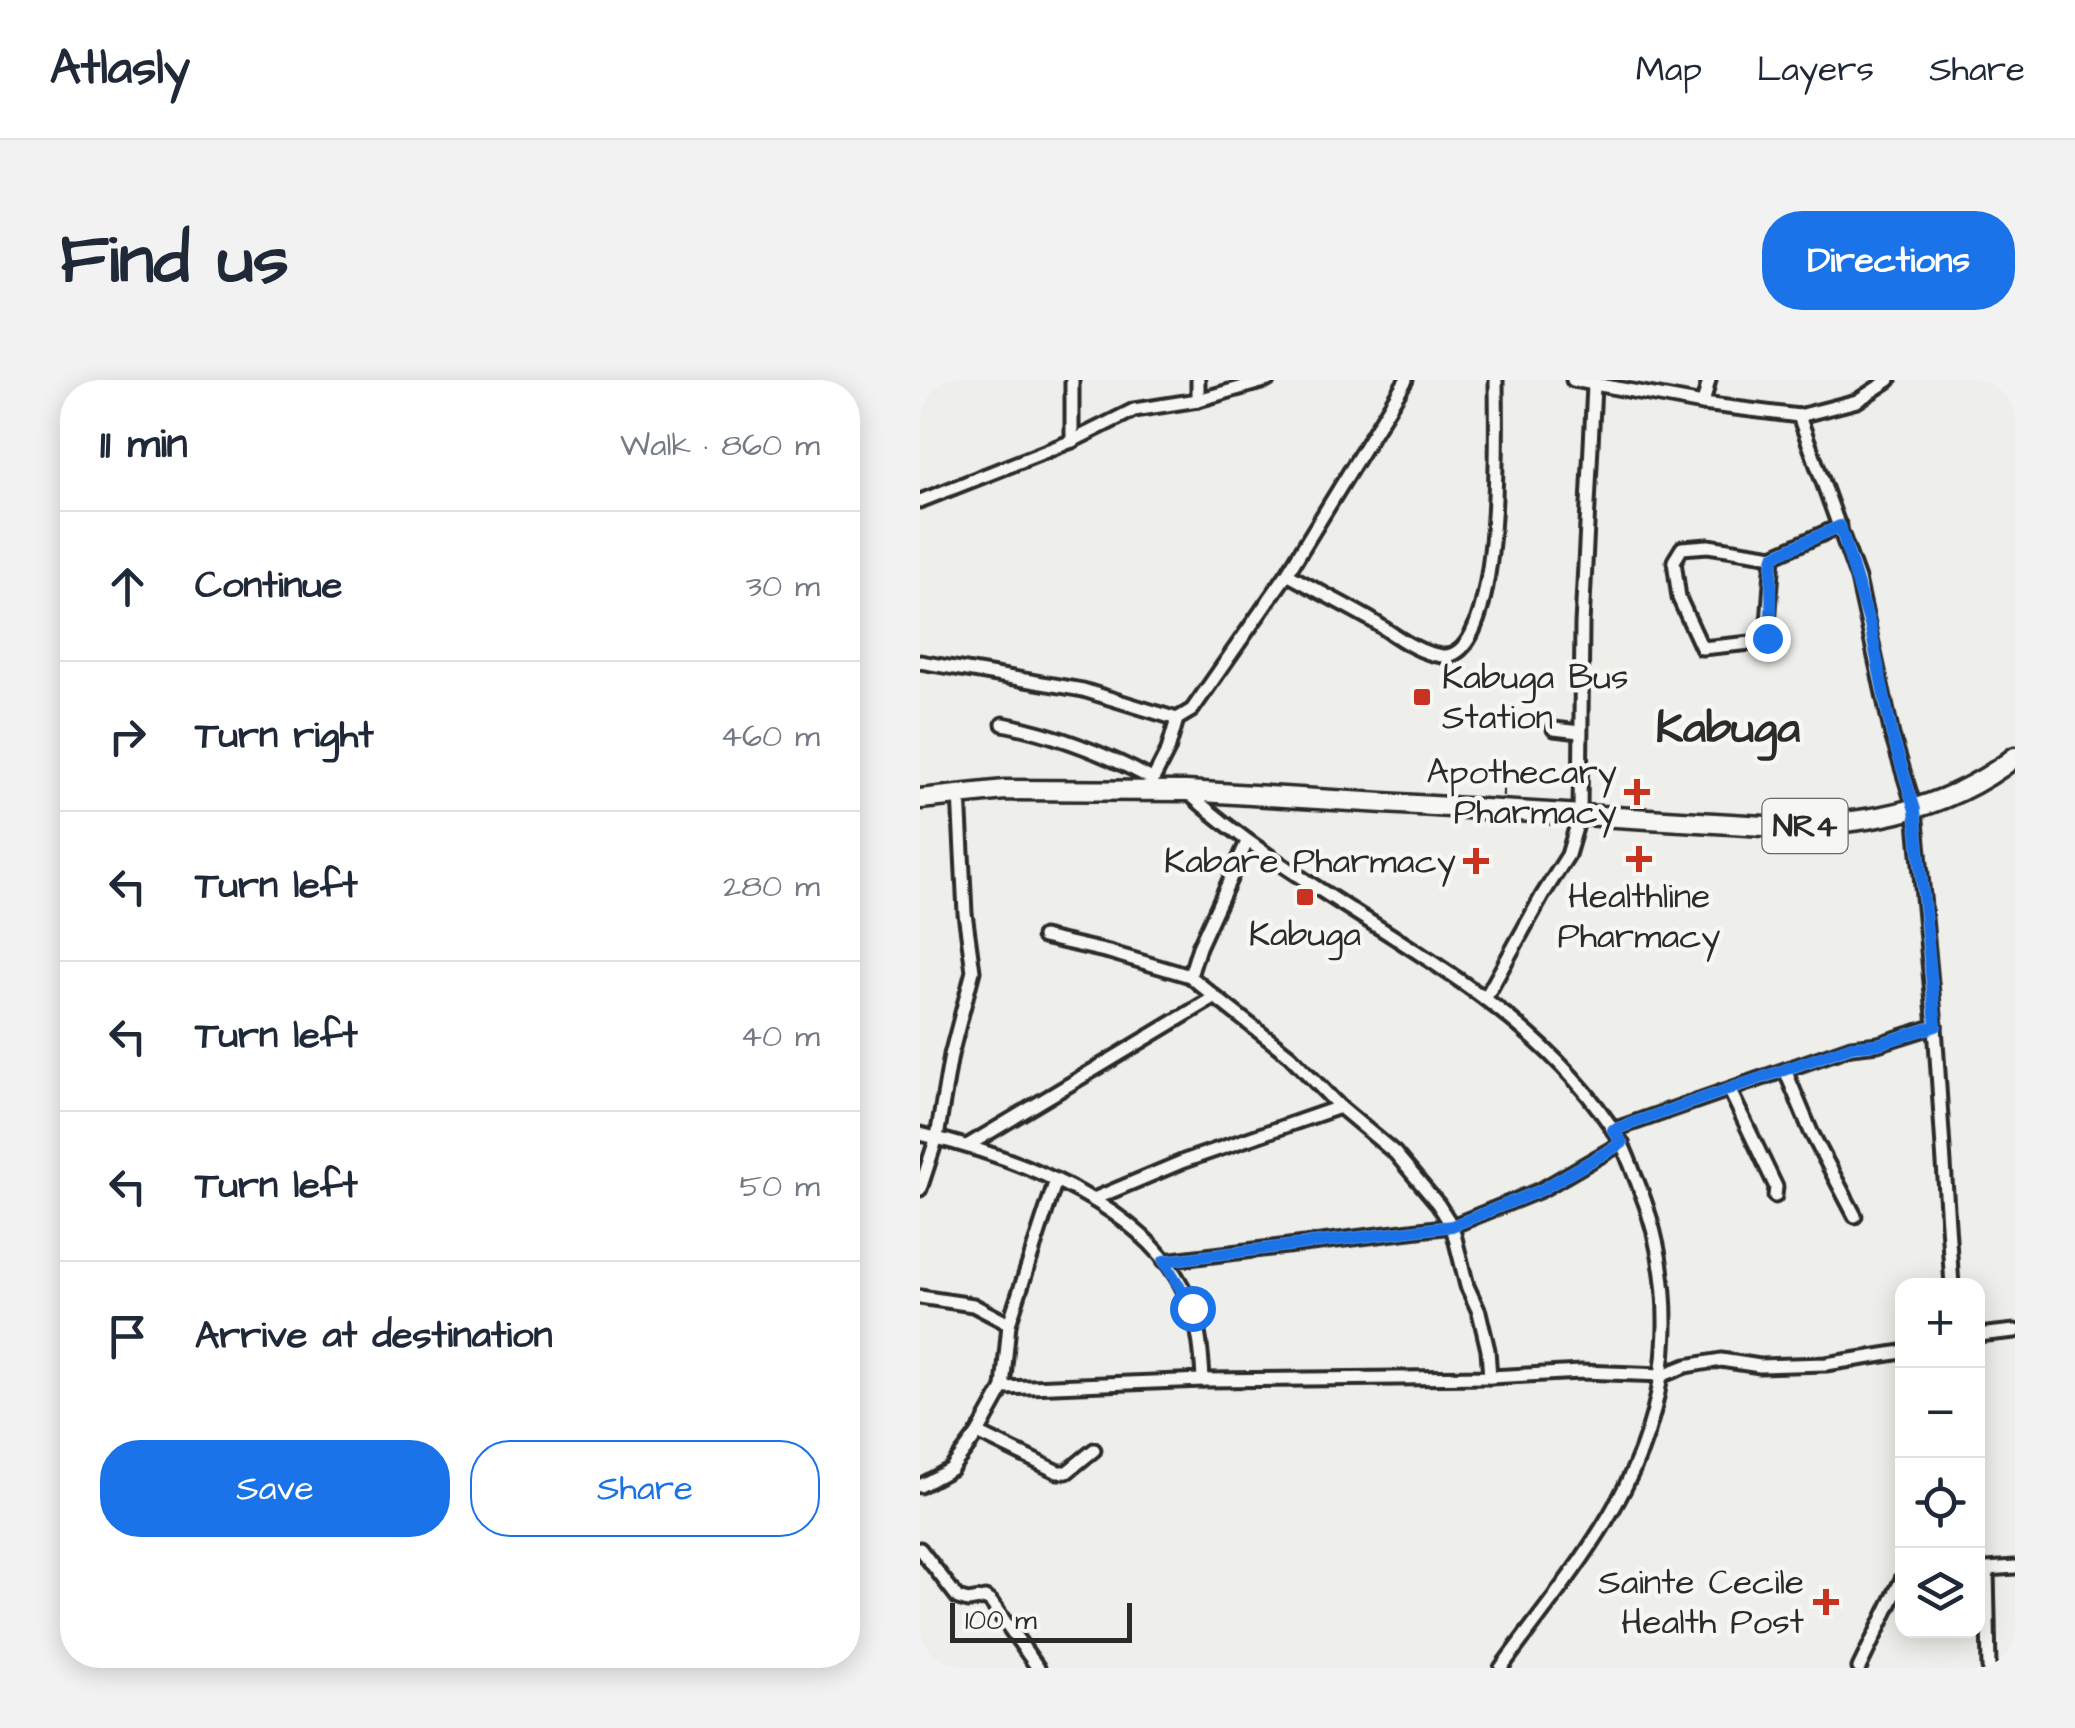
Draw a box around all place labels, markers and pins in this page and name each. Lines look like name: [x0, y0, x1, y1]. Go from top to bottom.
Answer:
place label: Kabuga Bus Station: [1442, 653, 1629, 742]
marker: Kabuga Bus Station: [1411, 686, 1433, 708]
place label: Apothecary Pharmacy: [1427, 748, 1617, 838]
marker: Apothecary Pharmacy: [1626, 781, 1648, 803]
place label: Kabare Pharmacy: [1164, 837, 1456, 887]
marker: Healthline Pharmacy: [1628, 848, 1650, 870]
marker: Kabare Pharmacy: [1465, 850, 1487, 872]
place label: Healthline Pharmacy: [1557, 872, 1721, 962]
marker: Kabuga: [1294, 886, 1316, 908]
place label: Kabuga: [1249, 910, 1361, 961]
place label: Sainte Cecile Health Post: [1598, 1558, 1804, 1647]
marker: Sainte Cecile Health Post: [1813, 1589, 1839, 1615]

